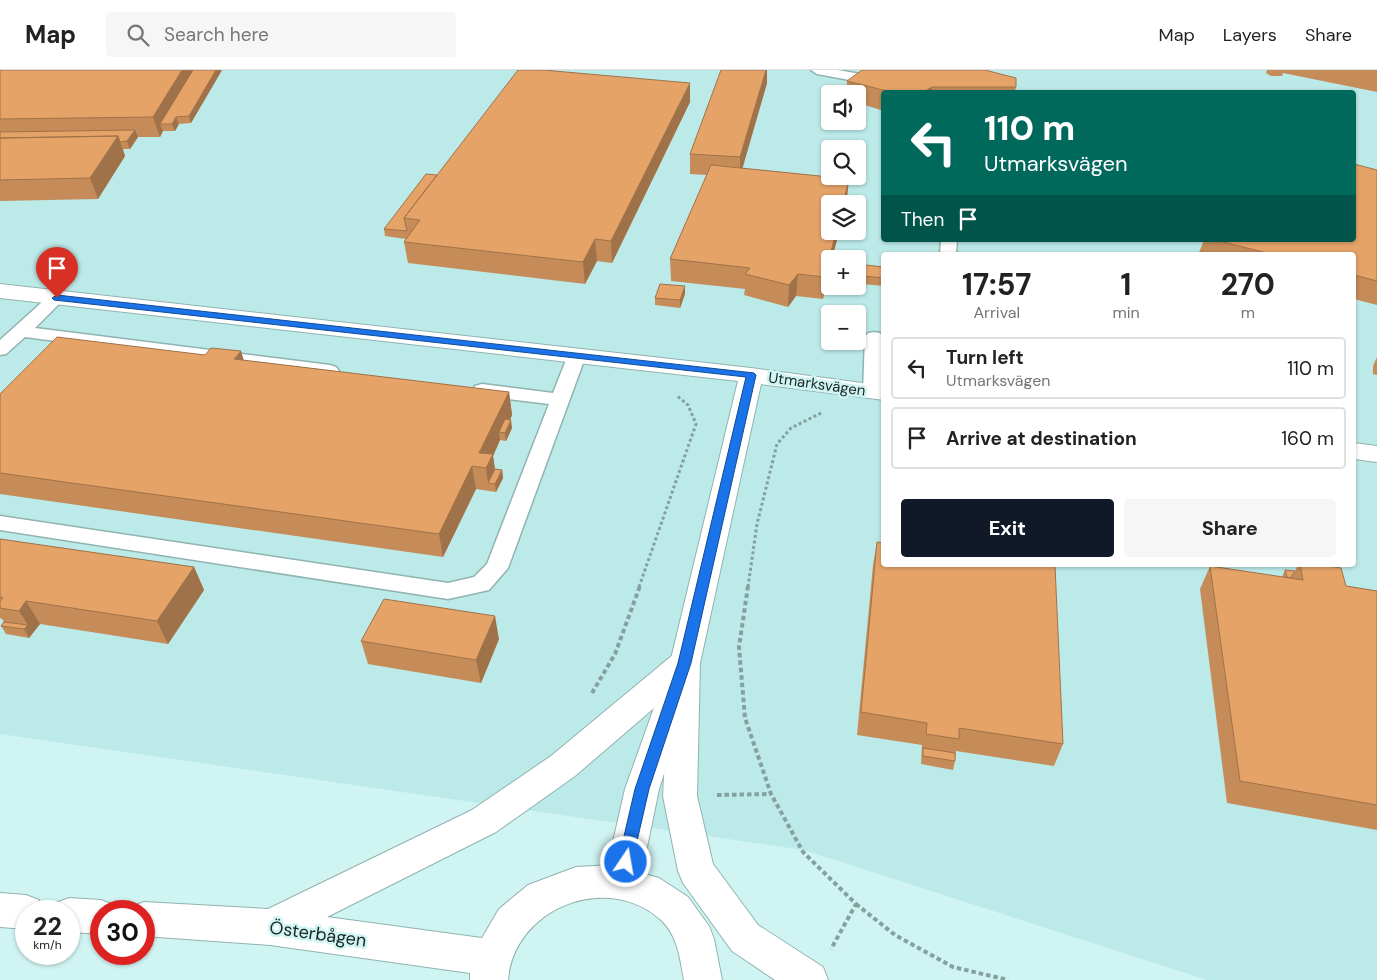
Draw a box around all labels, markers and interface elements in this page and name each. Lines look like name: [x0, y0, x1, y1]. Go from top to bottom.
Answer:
search box: [106, 12, 456, 57]
text: Map: [25, 19, 76, 50]
icon: search: [124, 21, 152, 49]
text: Search here: [164, 22, 269, 47]
text: Map: [1159, 23, 1195, 47]
text: Layers: [1223, 23, 1277, 47]
text: Share: [1305, 23, 1352, 47]
map controls: [821, 85, 866, 350]
button: sound: [821, 85, 866, 130]
text: 110 m: [984, 105, 1075, 151]
icon: left: [901, 110, 966, 175]
button: search: [821, 140, 866, 185]
text: Utmarksvägen: [984, 149, 1128, 178]
button: layers: [821, 195, 866, 240]
icon: arrive: [954, 205, 982, 233]
text: Then: [901, 207, 944, 232]
pin: [36, 247, 78, 298]
button: +: [821, 250, 866, 295]
icon: arrive: [43, 254, 71, 282]
text: 17:57: [962, 265, 1031, 304]
text: 1: [1121, 265, 1131, 304]
text: 270: [1221, 265, 1275, 304]
text: Arrival: [973, 302, 1020, 323]
text: min: [1112, 302, 1140, 323]
text: m: [1241, 302, 1255, 323]
button: −: [821, 305, 866, 350]
text: Turn left: [946, 345, 1024, 370]
icon: left: [903, 354, 931, 382]
text: 110 m: [1287, 356, 1334, 381]
street label: Utmarksvägen: [767, 367, 867, 401]
text: Utmarksvägen: [946, 370, 1050, 391]
icon: arrive: [903, 424, 931, 452]
text: Arrive at destination: [946, 426, 1137, 451]
text: 160 m: [1281, 426, 1334, 451]
button: Exit: [901, 499, 1114, 557]
button: Share: [1124, 499, 1336, 557]
position arrow: [599, 835, 651, 887]
speed limit sign: 30: [90, 900, 155, 965]
text: 22: [33, 910, 62, 943]
street label: Österbågen: [268, 915, 368, 953]
text: km/h: [33, 937, 62, 953]

